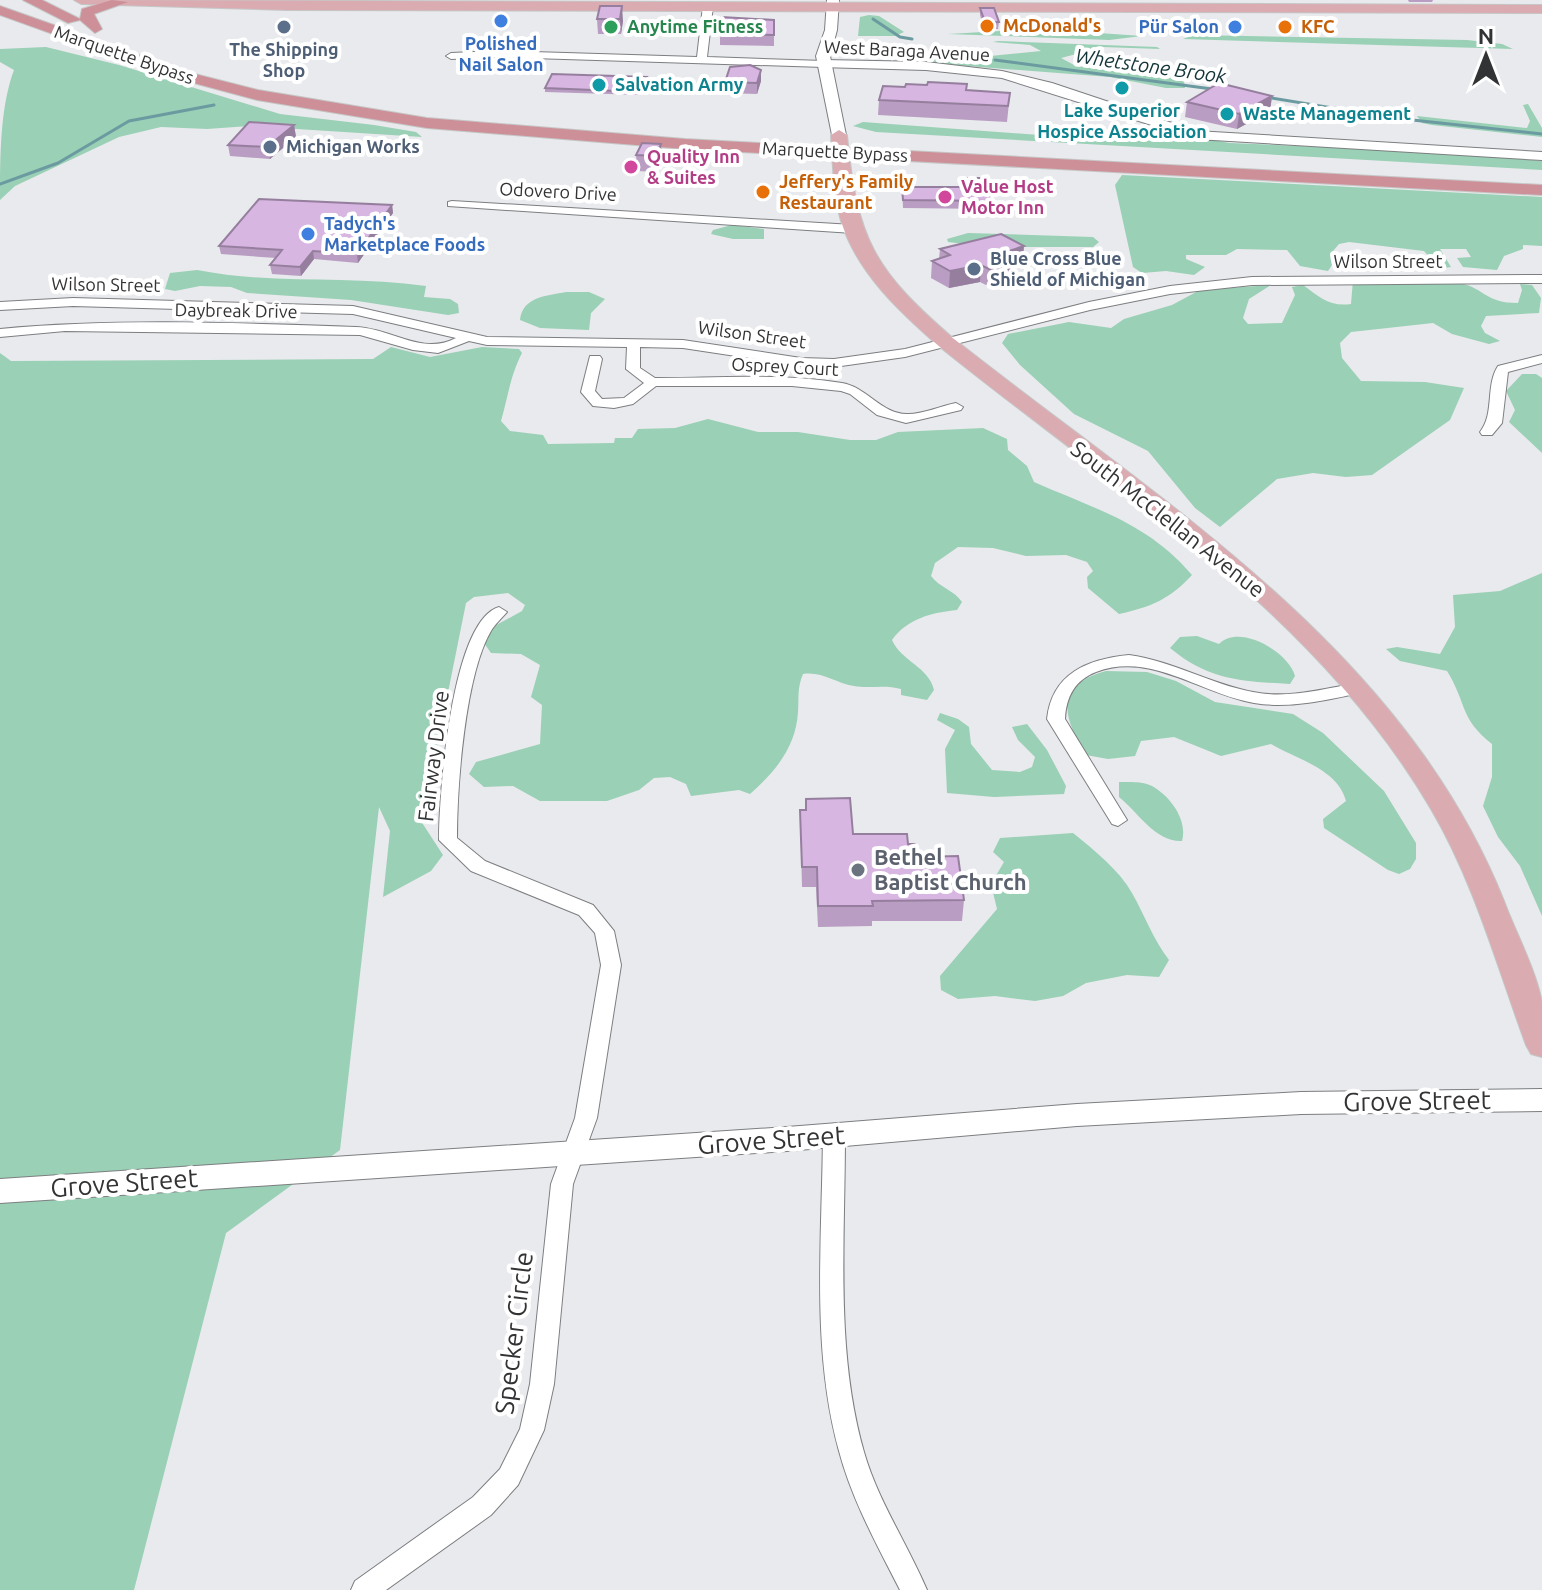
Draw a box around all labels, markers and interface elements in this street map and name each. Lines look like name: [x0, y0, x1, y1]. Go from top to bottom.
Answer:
marker: Polished Nail Salon: [492, 12, 510, 30]
place label: McDonald's: [1003, 15, 1101, 35]
place label: Anytime Fitness: [627, 16, 763, 36]
place label: Pür Salon: [1138, 16, 1219, 36]
place label: KFC: [1301, 16, 1335, 36]
north arrow: [1446, 16, 1526, 96]
marker: McDonald's: [978, 17, 996, 35]
marker: The Shipping Shop: [275, 18, 293, 36]
marker: Anytime Fitness: [602, 18, 620, 36]
marker: Pür Salon: [1226, 18, 1244, 36]
marker: KFC: [1276, 18, 1294, 36]
street label: Marquette Bypass: [52, 21, 197, 87]
text: N: [1478, 23, 1494, 48]
place label: Polished Nail Salon: [459, 33, 543, 74]
street label: West Baraga Avenue: [823, 36, 991, 64]
place label: The Shipping Shop: [229, 39, 339, 80]
water label: Whetstone Brook: [1074, 44, 1229, 88]
place label: Salvation Army: [615, 74, 744, 94]
marker: Salvation Army: [590, 76, 608, 94]
marker: Lake Superior Hospice Association: [1113, 79, 1131, 97]
place label: Lake Superior Hospice Association: [1037, 100, 1207, 141]
place label: Waste Management: [1243, 103, 1411, 123]
marker: Waste Management: [1218, 105, 1236, 123]
place label: Michigan Works: [286, 136, 420, 156]
street label: Marquette Bypass: [762, 137, 909, 165]
marker: Michigan Works: [261, 138, 279, 156]
place label: Quality Inn & Suites: [647, 146, 740, 187]
marker: Quality Inn & Suites: [622, 158, 640, 176]
place label: Jeffery's Family Restaurant: [779, 171, 914, 212]
place label: Value Host Motor Inn: [961, 176, 1054, 217]
street label: Odovero Drive: [499, 178, 617, 204]
marker: Jeffery's Family Restaurant: [754, 183, 772, 201]
marker: Value Host Motor Inn: [936, 188, 954, 206]
place label: Tadych's Marketplace Foods: [324, 213, 485, 254]
marker: Tadych's Marketplace Foods: [299, 225, 317, 243]
place label: Blue Cross Blue Shield of Michigan: [990, 248, 1145, 289]
street label: Wilson Street: [1333, 251, 1443, 271]
marker: Blue Cross Blue Shield of Michigan: [965, 260, 983, 278]
street label: Wilson Street: [51, 273, 161, 295]
street label: Daybreak Drive: [174, 299, 298, 321]
street label: Wilson Street: [697, 317, 808, 352]
street label: Osprey Court: [731, 353, 839, 379]
street label: South McClellan Avenue: [1067, 435, 1270, 602]
street label: Fairway Drive: [412, 689, 453, 823]
place label: Bethel Baptist Church: [874, 844, 1027, 894]
marker: Bethel Baptist Church: [849, 861, 867, 879]
street label: Grove Street: [1343, 1085, 1491, 1116]
street label: Grove Street: [696, 1120, 846, 1159]
street label: Grove Street: [49, 1163, 199, 1202]
street label: Specker Circle: [489, 1250, 538, 1416]

